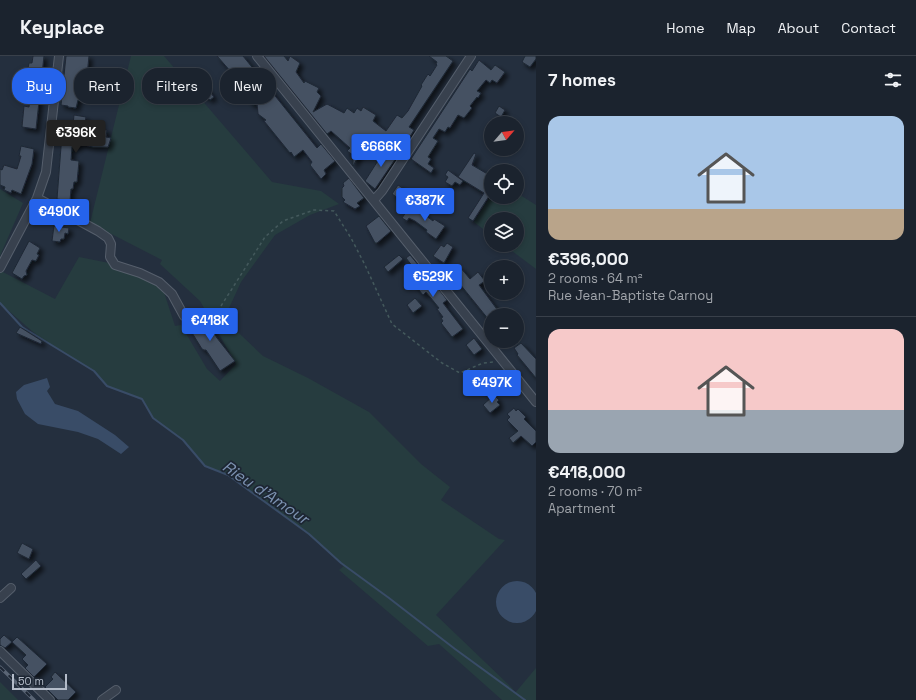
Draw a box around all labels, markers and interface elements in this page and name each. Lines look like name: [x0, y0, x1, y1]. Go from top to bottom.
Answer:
text: Keyplace: [20, 15, 104, 40]
text: Home: [666, 19, 704, 37]
text: Map: [726, 19, 756, 37]
text: About: [778, 19, 819, 37]
text: Contact: [841, 19, 896, 37]
chip: Buy: [12, 68, 66, 104]
chip: Rent: [74, 68, 134, 104]
chip: Filters: [142, 68, 212, 104]
chip: New: [220, 68, 276, 104]
text: 7 homes: [548, 69, 616, 91]
icon: filters: [882, 69, 904, 91]
north arrow: [484, 116, 524, 156]
map controls: [484, 116, 524, 348]
pin: €396K: [48, 120, 104, 154]
text: €396K: [56, 124, 96, 141]
pin: €666K: [353, 134, 409, 168]
text: €666K: [360, 138, 402, 155]
icon: home: [690, 142, 762, 214]
button: locate: [484, 164, 524, 204]
pin: €387K: [397, 188, 453, 222]
text: €387K: [405, 192, 445, 209]
pin: €490K: [31, 199, 87, 233]
text: €490K: [38, 203, 80, 220]
button: layers: [484, 212, 524, 252]
text: €396,000: [548, 248, 629, 270]
button: +: [484, 260, 524, 300]
pin: €529K: [405, 264, 461, 298]
text: €529K: [413, 268, 453, 285]
text: 2 rooms · 64 m²: [548, 270, 642, 287]
text: Rue Jean-Baptiste Carnoy: [548, 287, 713, 304]
pin: €418K: [182, 308, 238, 342]
button: −: [484, 308, 524, 348]
text: €418K: [191, 312, 229, 329]
icon: home: [690, 355, 762, 427]
pin: €497K: [464, 370, 520, 404]
text: €497K: [472, 374, 512, 391]
water label: Rieu d'Amour: [218, 456, 315, 530]
text: €418,000: [548, 461, 625, 483]
text: 2 rooms · 70 m²: [548, 483, 642, 500]
text: Apartment: [548, 500, 616, 517]
scale bar: [12, 672, 67, 691]
text: 50 m: [18, 674, 44, 688]

